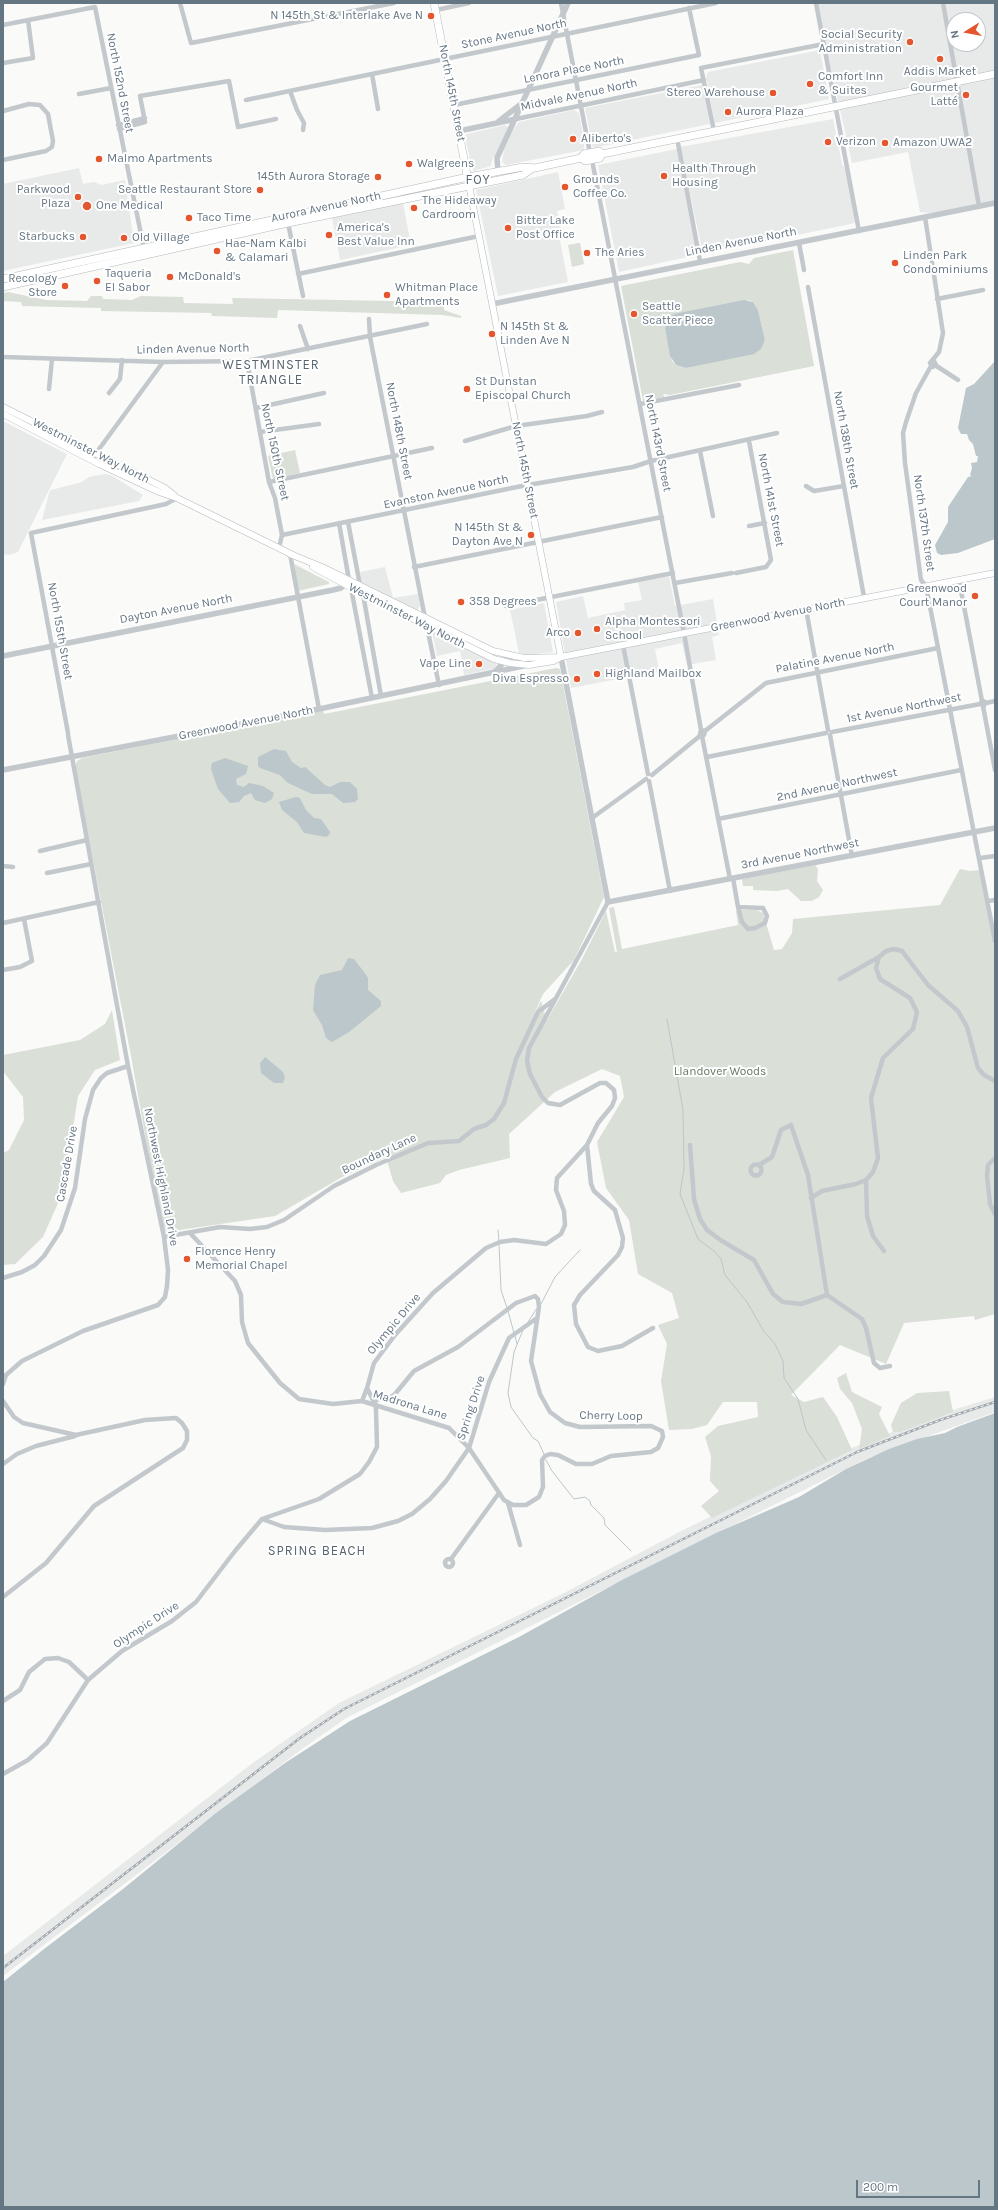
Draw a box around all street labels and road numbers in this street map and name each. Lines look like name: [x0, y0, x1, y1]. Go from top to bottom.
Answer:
street label: Stone Avenue North: [460, 16, 568, 52]
street label: North 152nd Street: [103, 32, 137, 134]
street label: North 145th Street: [436, 43, 468, 143]
street label: Lenora Place North: [523, 53, 625, 87]
street label: Midvale Avenue North: [519, 76, 639, 114]
street label: Aurora Avenue North: [270, 188, 382, 226]
street label: Linden Avenue North: [684, 224, 798, 260]
street label: Linden Avenue North: [136, 341, 250, 357]
street label: North 148th Street: [382, 381, 416, 481]
street label: North 138th Street: [830, 390, 862, 490]
street label: North 143rd Street: [642, 393, 674, 493]
street label: North 150th Street: [258, 402, 292, 502]
street label: Westminster Way North: [30, 415, 152, 487]
street label: North 145th Street: [509, 420, 541, 520]
street label: North 141st Street: [755, 452, 787, 548]
street label: Evanston Avenue North: [382, 472, 510, 512]
street label: North 137th Street: [910, 474, 938, 572]
street label: Westminster Way North: [346, 580, 468, 652]
street label: North 155th Street: [44, 581, 76, 681]
street label: Dayton Avenue North: [118, 591, 234, 627]
street label: Greenwood Avenue North: [710, 595, 846, 635]
street label: Palatine Avenue North: [774, 639, 896, 677]
street label: 1st Avenue Northwest: [845, 690, 963, 726]
street label: Greenwood Avenue North: [178, 703, 314, 743]
street label: 2nd Avenue Northwest: [775, 765, 899, 805]
street label: 3rd Avenue Northwest: [740, 835, 860, 873]
street label: Northwest Highland Drive: [141, 1107, 181, 1247]
street label: Cascade Drive: [53, 1125, 81, 1203]
street label: Boundary Lane: [339, 1130, 419, 1178]
street label: Olympic Drive: [364, 1290, 424, 1358]
street label: Spring Drive: [454, 1374, 488, 1442]
street label: Madrona Lane: [371, 1387, 449, 1423]
street label: Cherry Loop: [579, 1408, 643, 1424]
street label: Olympic Drive: [110, 1598, 182, 1652]

